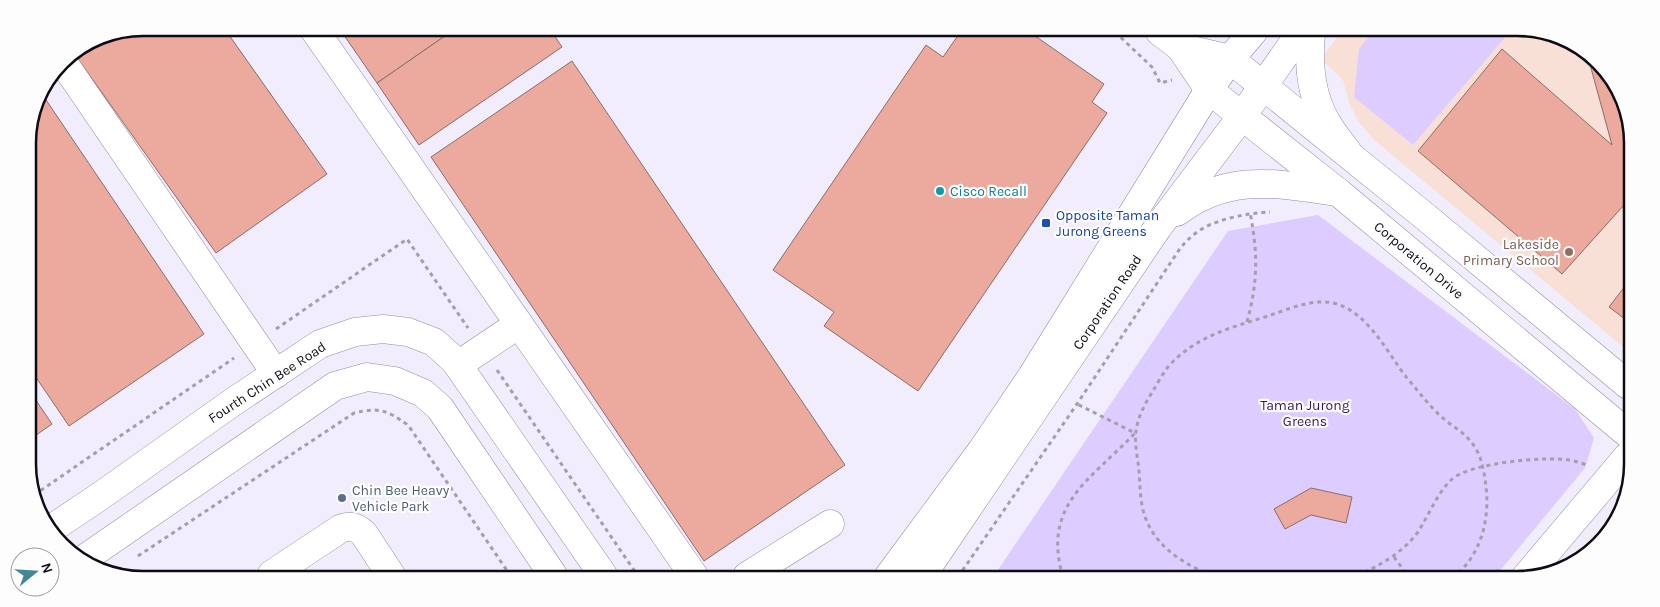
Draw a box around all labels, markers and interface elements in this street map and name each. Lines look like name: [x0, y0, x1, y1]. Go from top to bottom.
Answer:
place label: Cisco Recall: [950, 183, 1027, 200]
marker: Cisco Recall: [934, 185, 946, 197]
place label: Opposite Taman Jurong Greens: [1056, 207, 1159, 240]
marker: Opposite Taman Jurong Greens: [1040, 217, 1052, 229]
street label: Corporation Drive: [1371, 218, 1467, 303]
place label: Lakeside Primary School: [1463, 236, 1559, 269]
marker: Lakeside Primary School: [1563, 246, 1575, 258]
street label: Corporation Road: [1069, 252, 1145, 353]
street label: Fourth Chin Bee Road: [205, 338, 329, 427]
park label: Taman Jurong Greens: [1260, 397, 1350, 430]
place label: Chin Bee Heavy Vehicle Park: [352, 482, 450, 515]
marker: Chin Bee Heavy Vehicle Park: [336, 492, 348, 504]
north arrow: [10, 547, 60, 597]
text: N: [37, 561, 57, 576]

